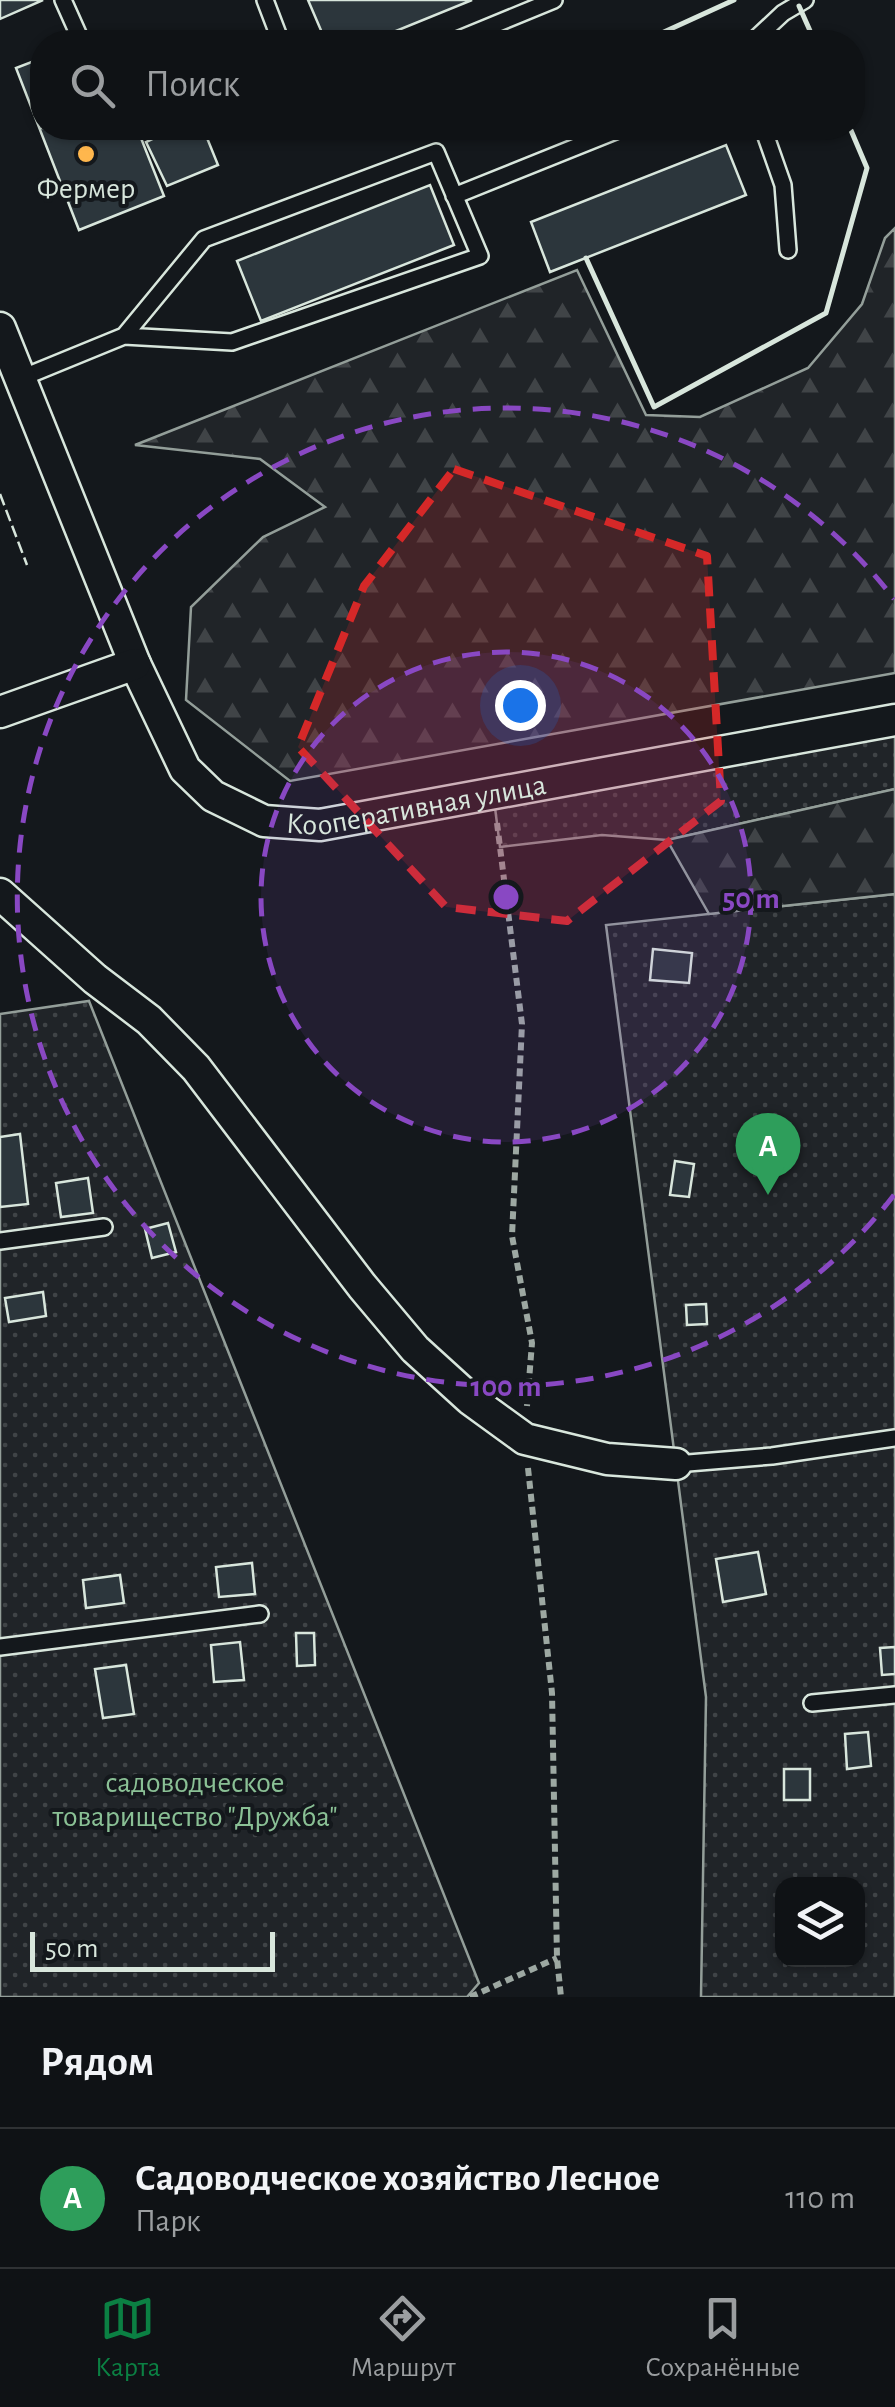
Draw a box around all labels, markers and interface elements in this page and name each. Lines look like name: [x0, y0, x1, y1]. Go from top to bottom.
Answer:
search box: [30, 30, 865, 140]
icon: search: [65, 58, 120, 113]
text: Поиск: [145, 66, 240, 104]
marker: Фермер: [75, 143, 97, 165]
place label: Фермер: [37, 174, 135, 204]
your location: [495, 680, 546, 731]
street label: Кооперативная улица: [285, 770, 549, 841]
centre of rings: [488, 879, 524, 915]
text: 50 m: [722, 884, 780, 914]
pin: A: [736, 1112, 800, 1195]
text: 100 m: [471, 1372, 541, 1402]
park label: садоводческое товарищество "Дружба": [51, 1768, 338, 1832]
map controls: [775, 1877, 865, 1967]
button: layers: [775, 1877, 865, 1967]
scale bar: [30, 1927, 275, 1972]
text: 50 m: [45, 1935, 99, 1963]
text: Рядом: [40, 2041, 154, 2083]
text: Садоводческое хозяйство Лесное: [135, 2160, 660, 2198]
text: A: [63, 2182, 82, 2214]
text: 110 m: [785, 2182, 855, 2214]
text: Парк: [135, 2205, 201, 2237]
tab: Карта: [95, 2291, 161, 2385]
tab: Маршрут: [350, 2291, 456, 2385]
tab: Сохранённые: [645, 2291, 800, 2385]

